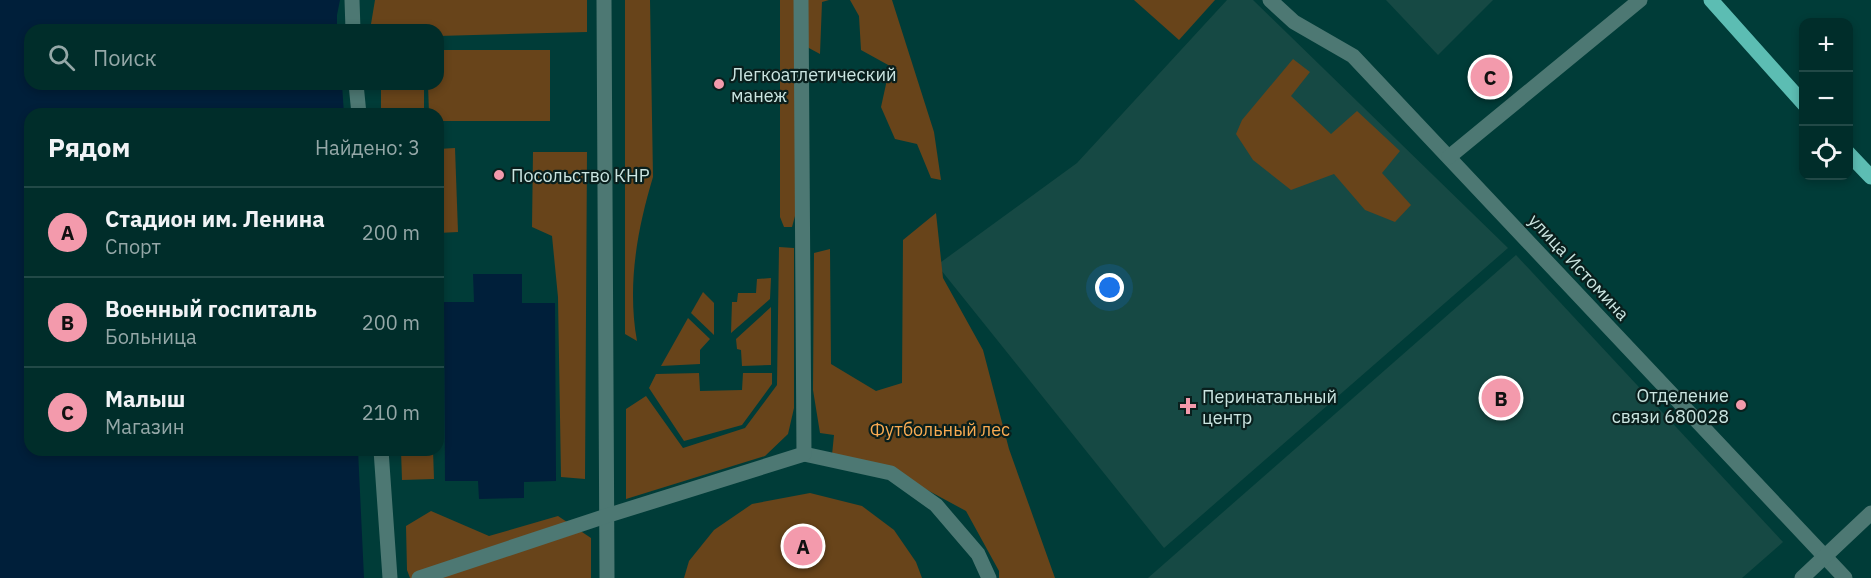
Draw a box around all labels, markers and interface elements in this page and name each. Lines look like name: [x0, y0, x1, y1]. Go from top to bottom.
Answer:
map controls: [1799, 18, 1853, 180]
button: +: [1799, 18, 1853, 72]
search box: [24, 24, 444, 90]
icon: search: [45, 41, 78, 74]
text: Поиск: [93, 43, 157, 72]
pin: C: [1470, 54, 1510, 100]
place label: Легкоатлетический манеж: [731, 63, 897, 107]
button: −: [1799, 72, 1853, 126]
marker: Легкоатлетический манеж: [712, 77, 726, 91]
button: locate: [1799, 126, 1853, 180]
text: Рядом: [48, 130, 130, 164]
text: Найдено: 3: [315, 134, 420, 161]
place label: Посольство КНР: [511, 164, 650, 187]
marker: Посольство КНР: [492, 168, 506, 182]
text: Стадион им. Ленина: [105, 204, 325, 233]
street label: улица Истомина: [1524, 209, 1635, 325]
text: A: [61, 219, 74, 246]
text: 200 m: [362, 219, 420, 246]
text: Спорт: [105, 233, 161, 260]
your location: [1095, 273, 1124, 302]
text: Военный госпиталь: [105, 294, 317, 323]
text: B: [61, 309, 74, 336]
text: 200 m: [362, 309, 420, 336]
text: Больница: [105, 323, 197, 350]
pin: B: [1482, 376, 1520, 420]
text: Малыш: [105, 384, 185, 413]
place label: Отделение связи 680028: [1612, 384, 1729, 428]
place label: Перинатальный центр: [1202, 385, 1337, 429]
marker: Перинатальный центр: [1179, 397, 1197, 415]
marker: Отделение связи 680028: [1734, 398, 1748, 412]
text: C: [61, 399, 74, 426]
text: 210 m: [362, 399, 420, 426]
text: Магазин: [105, 413, 185, 440]
park label: Футбольный лес: [870, 418, 1010, 441]
pin: A: [784, 524, 822, 568]

